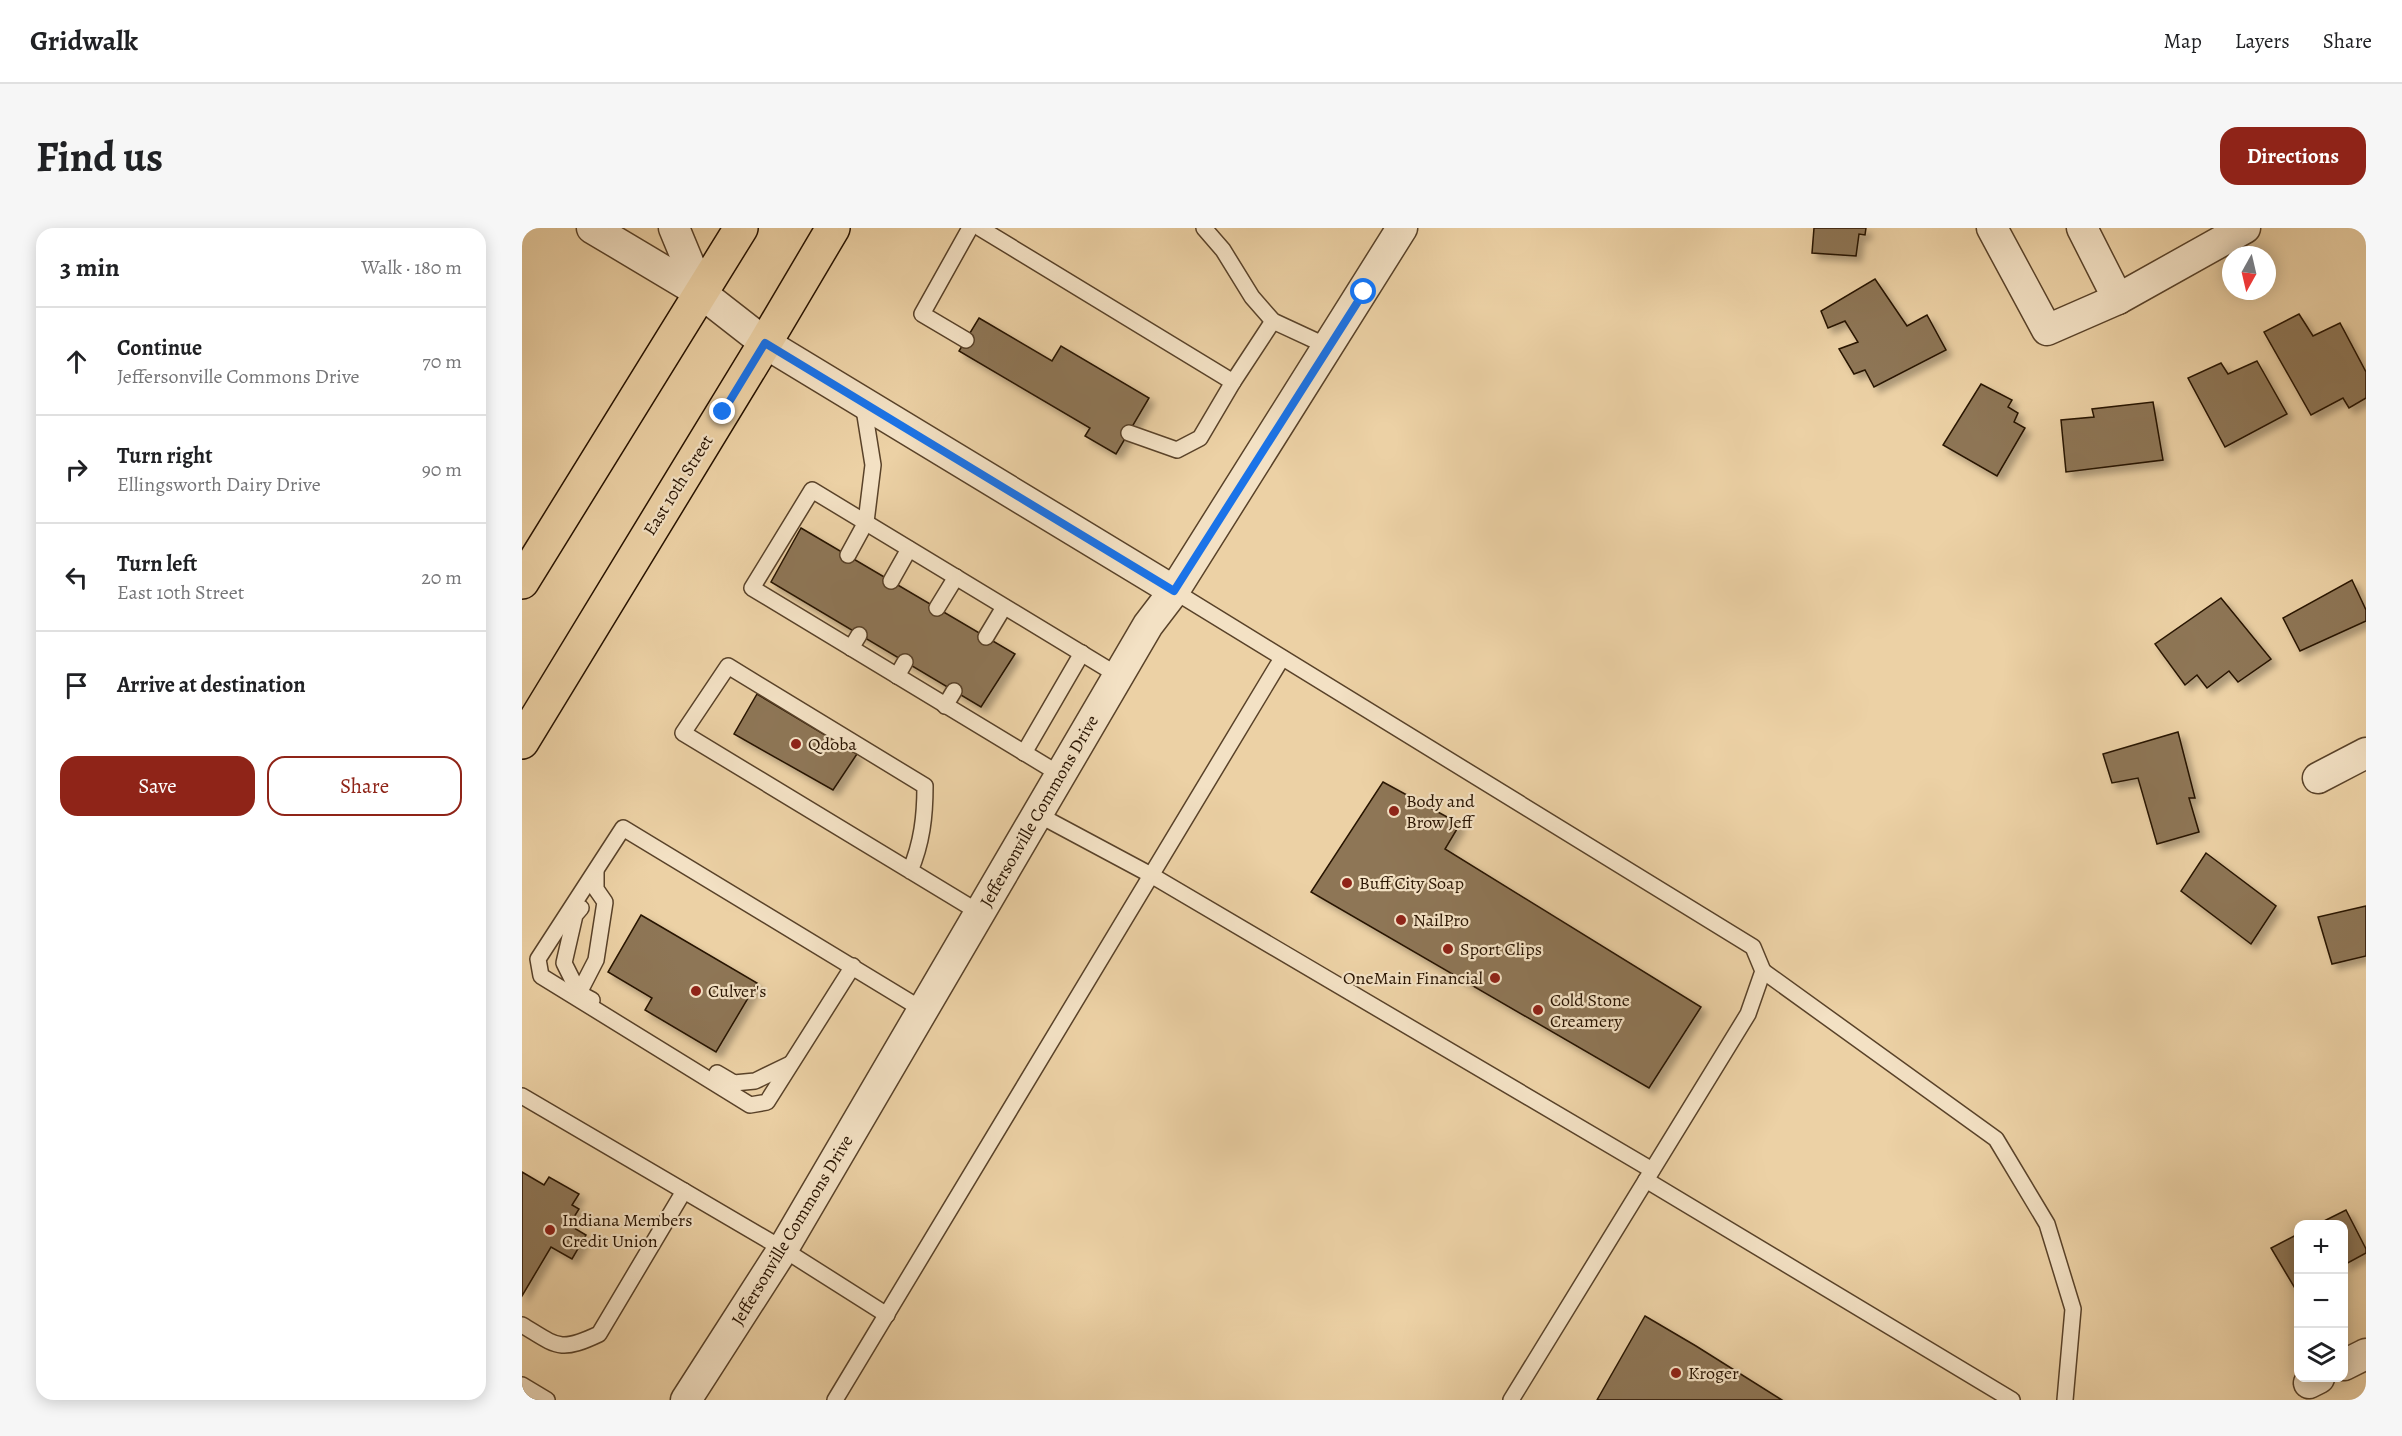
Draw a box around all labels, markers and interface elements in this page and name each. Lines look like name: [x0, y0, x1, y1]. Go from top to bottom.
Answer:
text: Gridwalk: [30, 22, 138, 60]
text: Map: [2163, 27, 2202, 55]
text: Layers: [2235, 27, 2290, 55]
text: Share: [2323, 27, 2372, 55]
button: Directions: [2220, 127, 2366, 185]
text: Find us: [36, 128, 163, 185]
north arrow: [2222, 246, 2276, 300]
text: 3 min: [60, 250, 120, 285]
text: Walk · 180 m: [361, 254, 462, 281]
route start: [1350, 278, 1376, 304]
text: Continue: [117, 333, 202, 363]
icon: ahead: [60, 345, 93, 378]
text: 70 m: [422, 348, 462, 375]
text: Jeffersonville Commons Drive: [117, 363, 360, 390]
route end: [709, 398, 735, 424]
street label: East 10th Street: [637, 430, 719, 540]
text: Turn right: [117, 441, 213, 471]
icon: right: [60, 453, 93, 486]
text: 90 m: [422, 456, 462, 483]
text: Ellingsworth Dairy Drive: [117, 471, 321, 498]
text: Turn left: [117, 549, 197, 579]
icon: left: [60, 561, 93, 594]
text: 20 m: [421, 564, 462, 591]
text: East 10th Street: [117, 579, 244, 606]
icon: arrive: [60, 669, 93, 702]
text: Arrive at destination: [117, 670, 306, 700]
street label: Jeffersonville Commons Drive: [974, 710, 1104, 912]
place label: Qdoba: [808, 732, 857, 756]
marker: Qdoba: [789, 737, 803, 751]
button: Save: [60, 756, 255, 816]
button: Share: [267, 756, 462, 816]
place label: Body and Brow Jeff: [1406, 789, 1476, 834]
marker: Body and Brow Jeff: [1387, 804, 1401, 818]
place label: Buff City Soap: [1359, 871, 1464, 895]
marker: Buff City Soap: [1340, 876, 1354, 890]
place label: NailPro: [1413, 908, 1469, 932]
marker: NailPro: [1394, 913, 1408, 927]
place label: Sport Clips: [1460, 937, 1542, 961]
marker: Sport Clips: [1441, 942, 1455, 956]
place label: OneMain Financial: [1343, 966, 1484, 990]
marker: OneMain Financial: [1488, 971, 1502, 985]
place label: Culver's: [708, 979, 766, 1003]
marker: Culver's: [689, 984, 703, 998]
place label: Cold Stone Creamery: [1550, 988, 1630, 1033]
marker: Cold Stone Creamery: [1531, 1003, 1545, 1017]
street label: Jeffersonville Commons Drive: [725, 1130, 859, 1330]
place label: Indiana Members Credit Union: [562, 1208, 692, 1253]
map controls: [2294, 1220, 2348, 1382]
button: +: [2294, 1220, 2348, 1274]
marker: Indiana Members Credit Union: [543, 1223, 557, 1237]
button: −: [2294, 1274, 2348, 1328]
button: layers: [2294, 1328, 2348, 1382]
place label: Kroger: [1688, 1361, 1739, 1385]
marker: Kroger: [1669, 1366, 1683, 1380]

